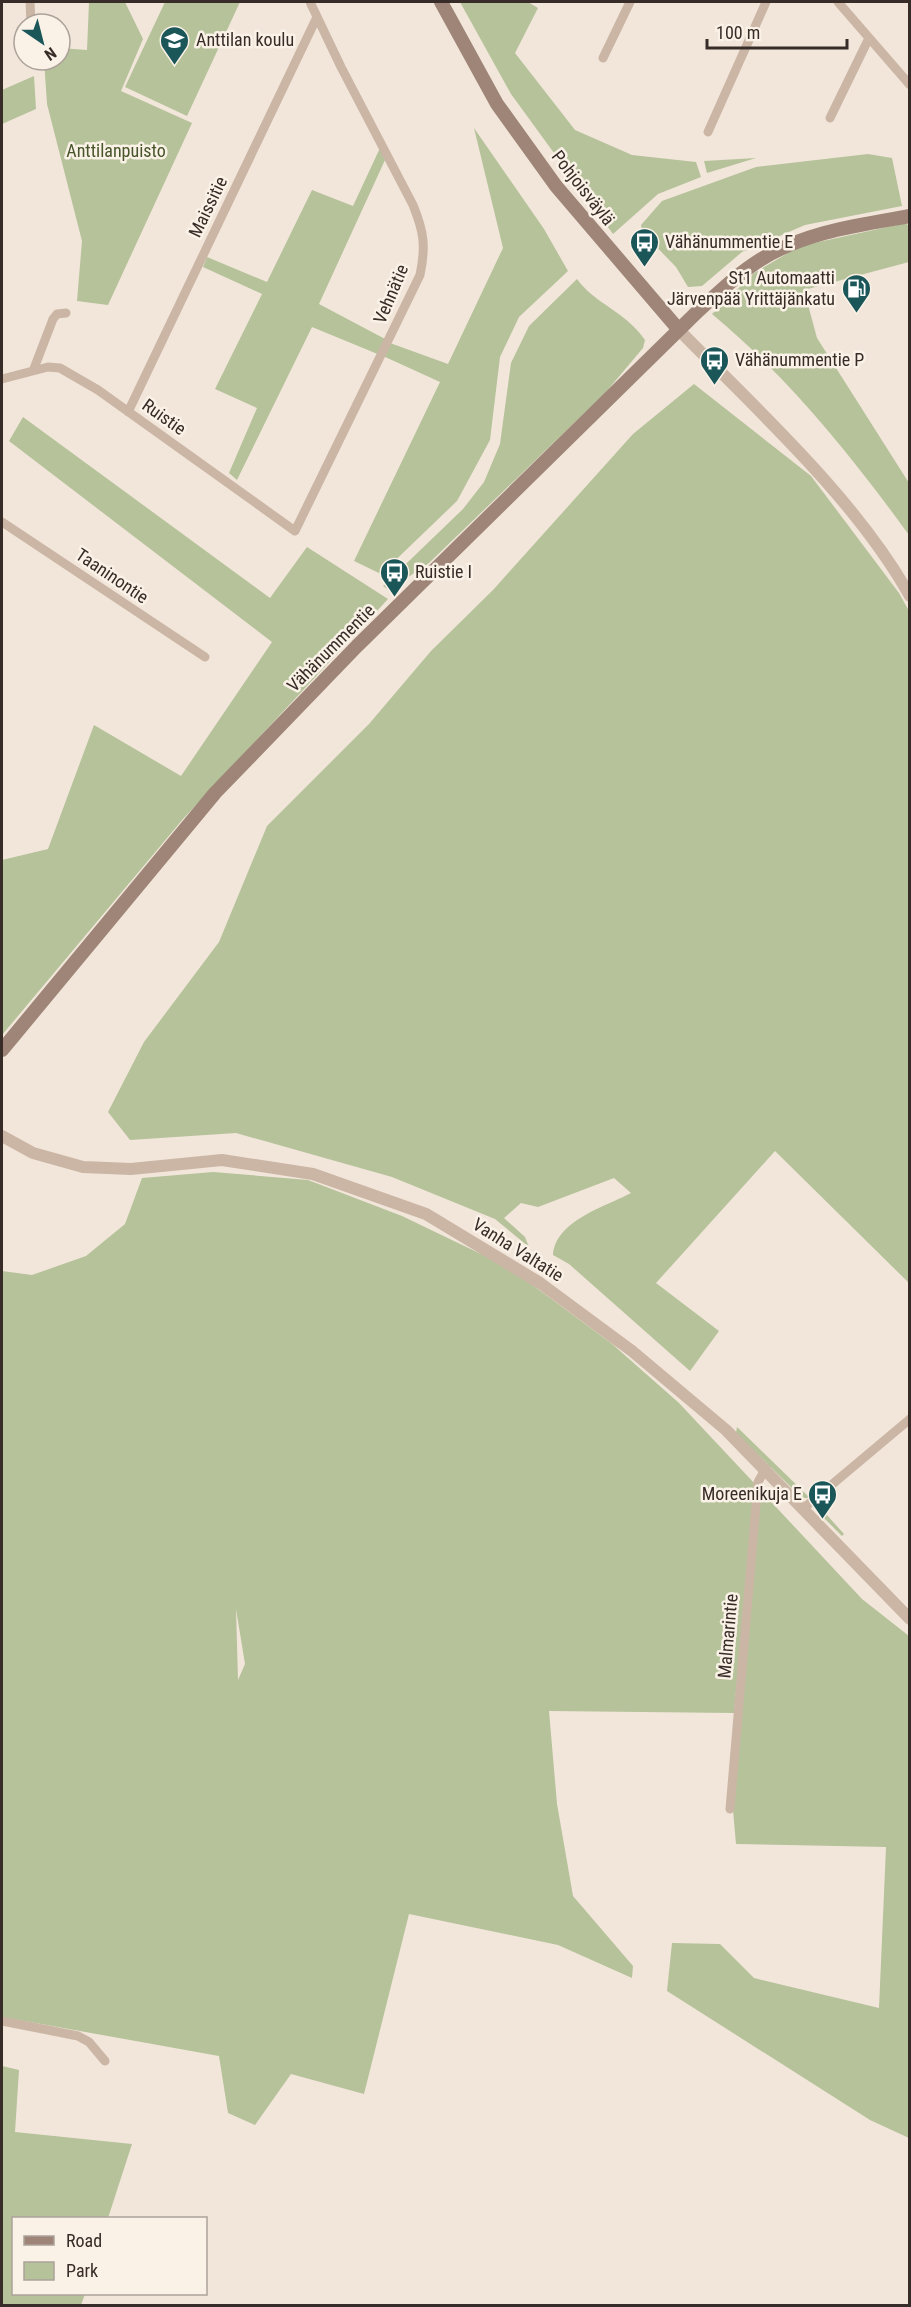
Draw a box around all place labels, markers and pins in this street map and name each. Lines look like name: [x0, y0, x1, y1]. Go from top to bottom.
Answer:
school or university icon: Anttilan koulu: [159, 24, 191, 66]
place label: Anttilan koulu: [196, 29, 294, 50]
bus stop icon: Vähänummentie E: [628, 226, 660, 268]
place label: Vähänummentie E: [665, 231, 793, 252]
place label: St1 Automaatti Järvenpää Yrittäjänkatu: [667, 267, 835, 309]
fuel station icon: St1 Automaatti Järvenpää Yrittäjänkatu: [840, 272, 872, 314]
bus stop icon: Vähänummentie P: [698, 344, 730, 386]
place label: Vähänummentie P: [735, 349, 864, 370]
bus stop icon: Ruistie I: [378, 556, 410, 598]
place label: Ruistie I: [415, 561, 472, 582]
bus stop icon: Moreenikuja E: [807, 1478, 839, 1520]
place label: Moreenikuja E: [702, 1483, 802, 1504]

